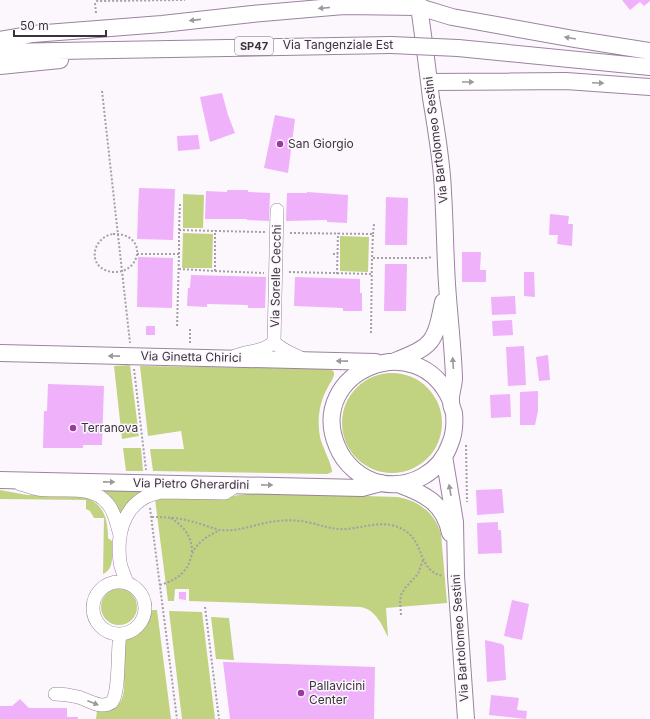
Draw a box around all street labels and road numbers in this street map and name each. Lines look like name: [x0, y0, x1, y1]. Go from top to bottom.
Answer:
road number: SP47: [235, 37, 273, 55]
street label: Via Tangenziale Est: [283, 37, 393, 52]
street label: Via Bartolomeo Sestini: [420, 76, 451, 204]
street label: Via Sorelle Cecchi: [267, 224, 284, 328]
street label: Via Ginetta Chirici: [140, 348, 242, 365]
street label: Via Pietro Gherardini: [133, 475, 249, 492]
street label: Via Bartolomeo Sestini: [448, 574, 471, 702]

